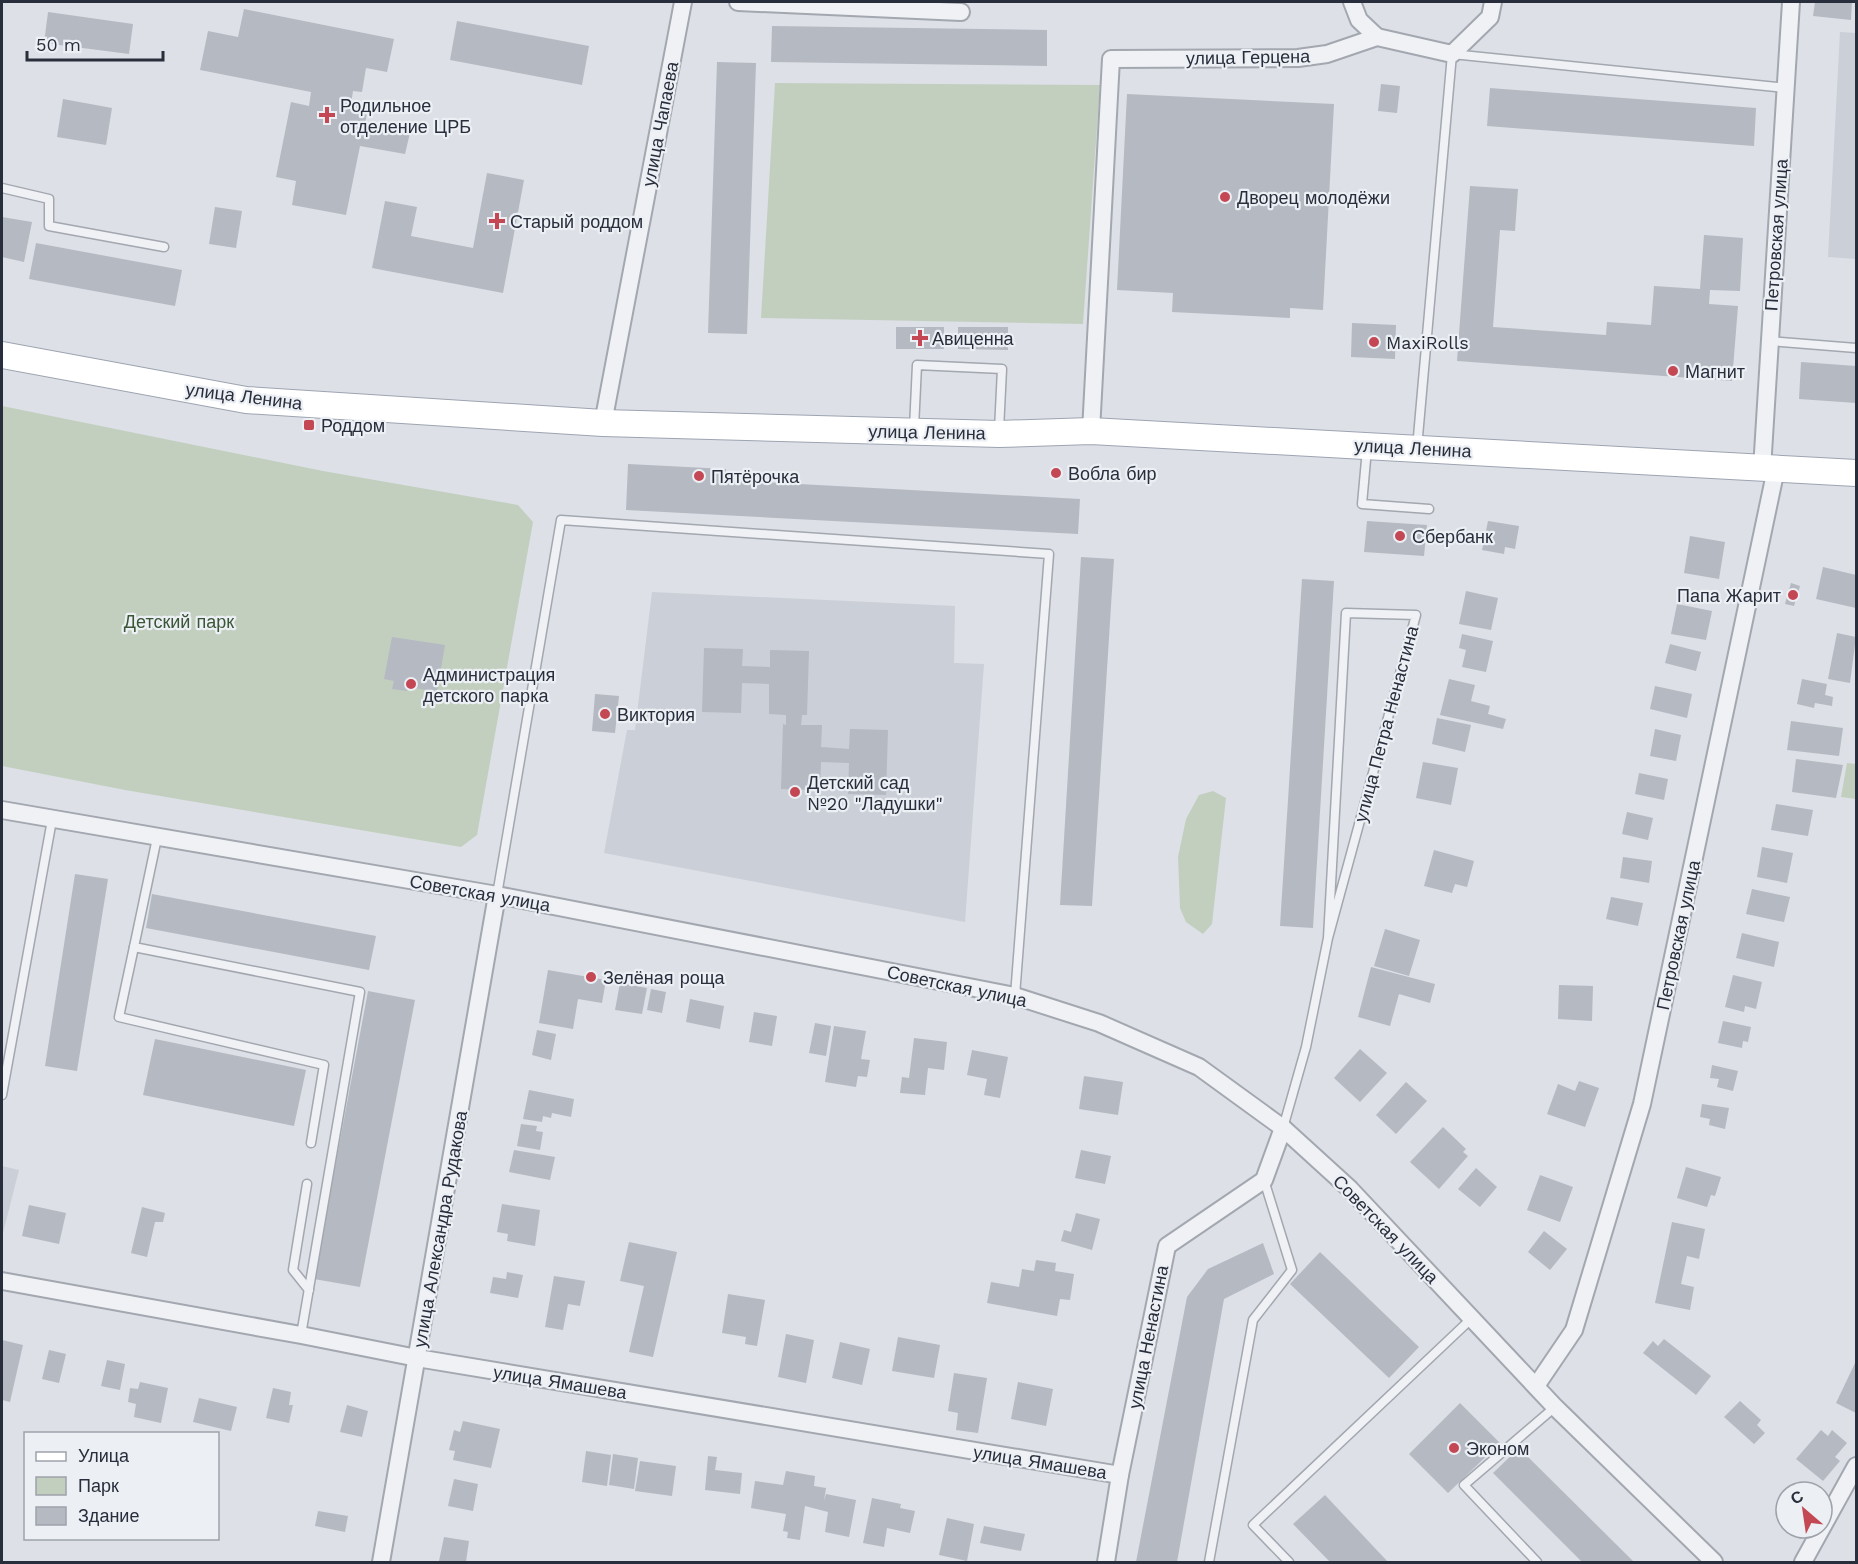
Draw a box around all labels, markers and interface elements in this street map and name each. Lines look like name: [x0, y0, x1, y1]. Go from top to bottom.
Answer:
scale bar: [27, 24, 164, 62]
text: 50 m: [36, 34, 81, 55]
street label: улица Герцена: [1186, 45, 1311, 69]
street label: улица Чапаева: [638, 59, 683, 188]
place label: Родильное отделение ЦРБ: [340, 95, 471, 137]
marker: Родильное отделение ЦРБ: [318, 106, 336, 124]
street label: Петровская улица: [1760, 157, 1792, 312]
place label: Дворец молодёжи: [1237, 187, 1390, 208]
marker: Дворец молодёжи: [1218, 190, 1232, 204]
place label: Старый роддом: [510, 211, 643, 232]
marker: Старый роддом: [488, 212, 506, 230]
place label: Авиценна: [932, 328, 1015, 349]
marker: Авиценна: [913, 331, 927, 345]
place label: MaxiRolls: [1386, 332, 1469, 353]
marker: MaxiRolls: [1367, 335, 1381, 349]
place label: Магнит: [1685, 361, 1745, 382]
marker: Магнит: [1666, 364, 1680, 378]
street label: улица Ленина: [184, 378, 305, 414]
place label: Роддом: [321, 415, 385, 436]
marker: Роддом: [302, 418, 316, 432]
street label: улица Ленина: [868, 420, 987, 444]
street label: улица Ленина: [1354, 434, 1473, 462]
place label: Вобла бир: [1068, 463, 1157, 484]
place label: Пятёрочка: [711, 466, 800, 487]
marker: Вобла бир: [1049, 466, 1063, 480]
marker: Пятёрочка: [692, 469, 706, 483]
place label: Сбербанк: [1412, 526, 1493, 547]
marker: Сбербанк: [1393, 529, 1407, 543]
place label: Папа Жарит: [1677, 585, 1781, 606]
marker: Папа Жарит: [1786, 588, 1800, 602]
park label: Детский парк: [124, 611, 234, 632]
street label: улица Петра Ненастина: [1350, 622, 1423, 825]
place label: Администрация детского парка: [423, 664, 555, 706]
marker: Администрация детского парка: [404, 677, 418, 691]
place label: Виктория: [617, 704, 695, 725]
marker: Виктория: [598, 707, 612, 721]
place label: Детский сад №20 "Ладушки": [807, 772, 943, 814]
marker: Детский сад №20 "Ладушки": [788, 785, 802, 799]
street label: Петровская улица: [1652, 857, 1704, 1012]
street label: Советская улица: [408, 870, 553, 916]
street label: Советская улица: [885, 961, 1030, 1011]
place label: Зелёная роща: [603, 967, 725, 988]
marker: Зелёная роща: [584, 970, 598, 984]
street label: улица Александра Рудакова: [409, 1108, 471, 1349]
street label: Советская улица: [1329, 1170, 1444, 1288]
street label: улица Ненастина: [1124, 1262, 1172, 1411]
street label: улица Ямашева: [492, 1361, 629, 1403]
legend: [24, 1432, 219, 1540]
place label: Эконом: [1466, 1438, 1529, 1459]
street label: улица Ямашева: [972, 1441, 1109, 1483]
marker: Эконом: [1447, 1441, 1461, 1455]
text: Улица: [78, 1445, 130, 1466]
text: Парк: [78, 1475, 119, 1496]
north arrow: [1774, 1480, 1834, 1540]
text: С: [1787, 1486, 1807, 1508]
text: Здание: [78, 1505, 139, 1526]

